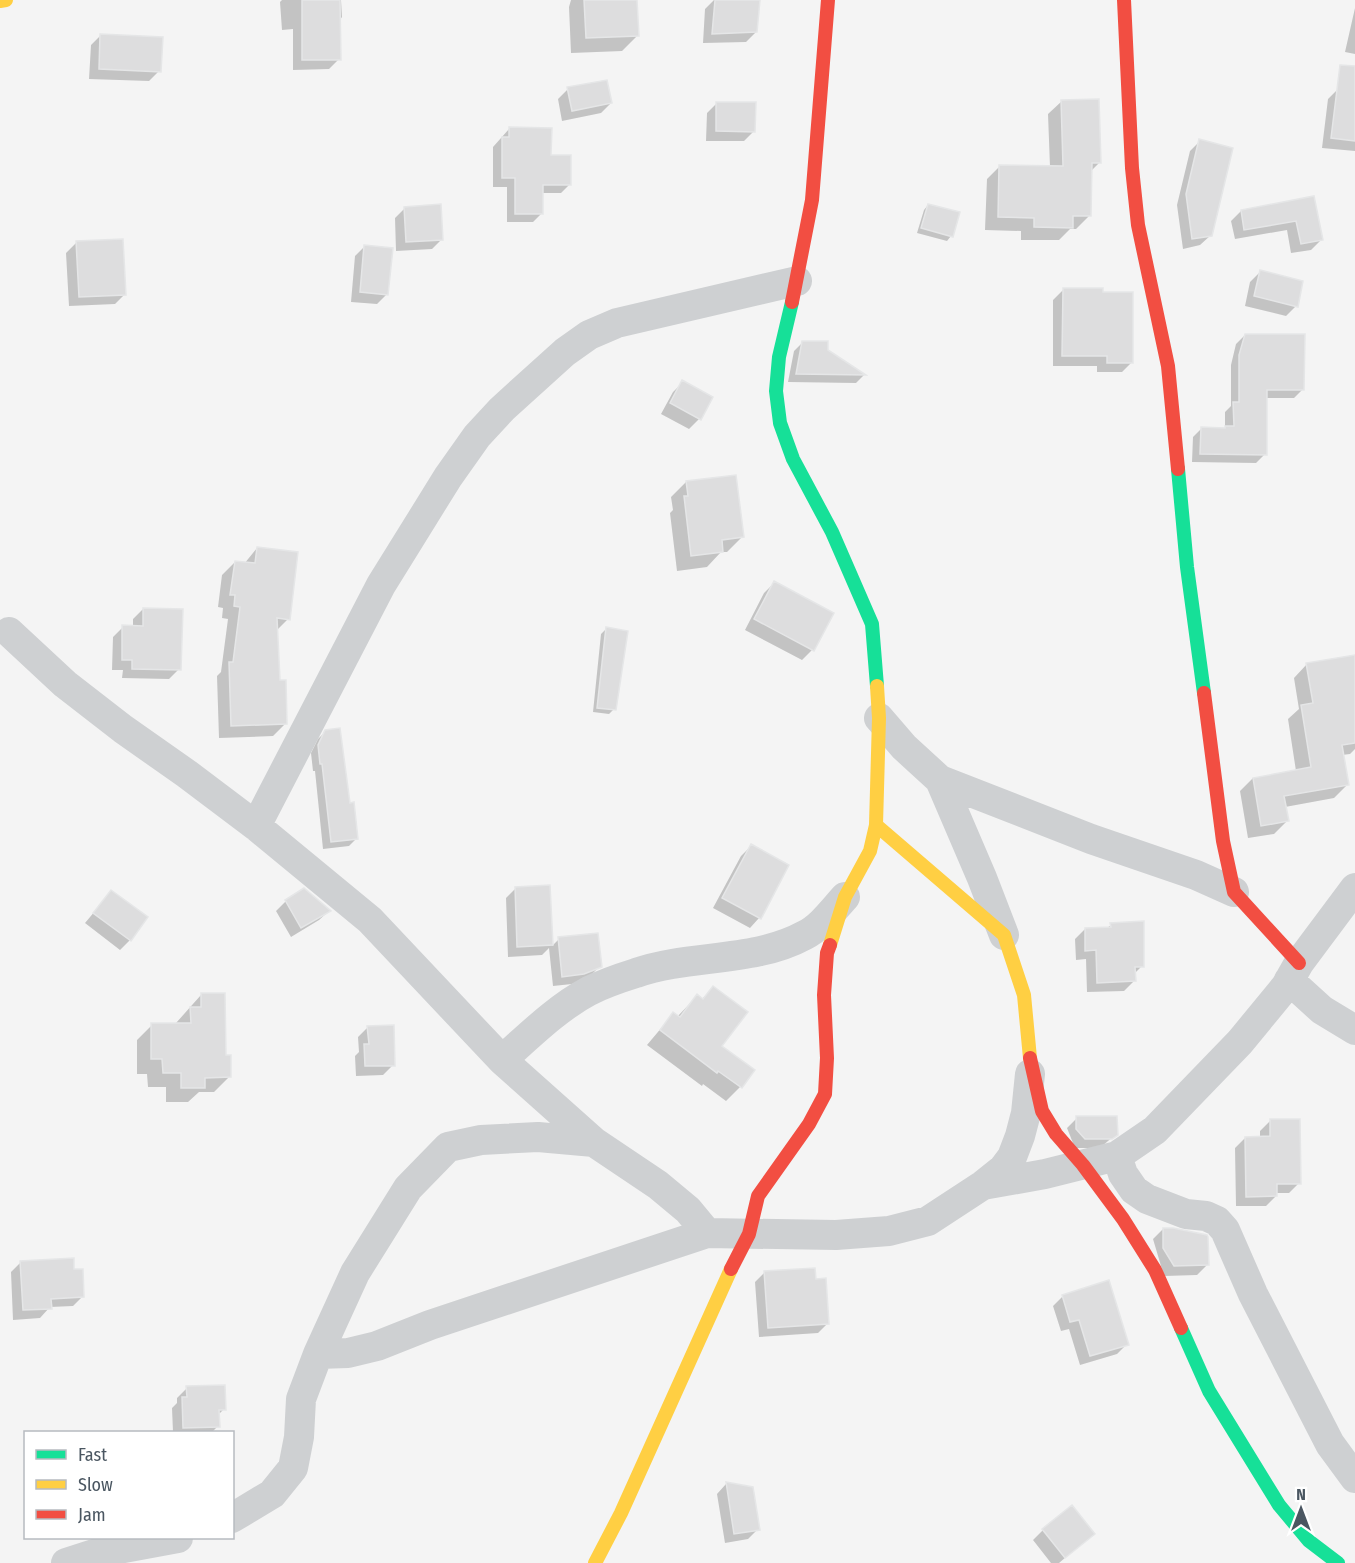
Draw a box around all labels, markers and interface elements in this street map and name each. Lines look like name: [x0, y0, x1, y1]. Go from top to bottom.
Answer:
legend: [24, 1431, 234, 1539]
text: Fast: [78, 1444, 107, 1466]
text: Slow: [78, 1474, 113, 1496]
north arrow: [1271, 1479, 1331, 1539]
text: N: [1296, 1485, 1306, 1504]
text: Jam: [78, 1504, 106, 1526]

